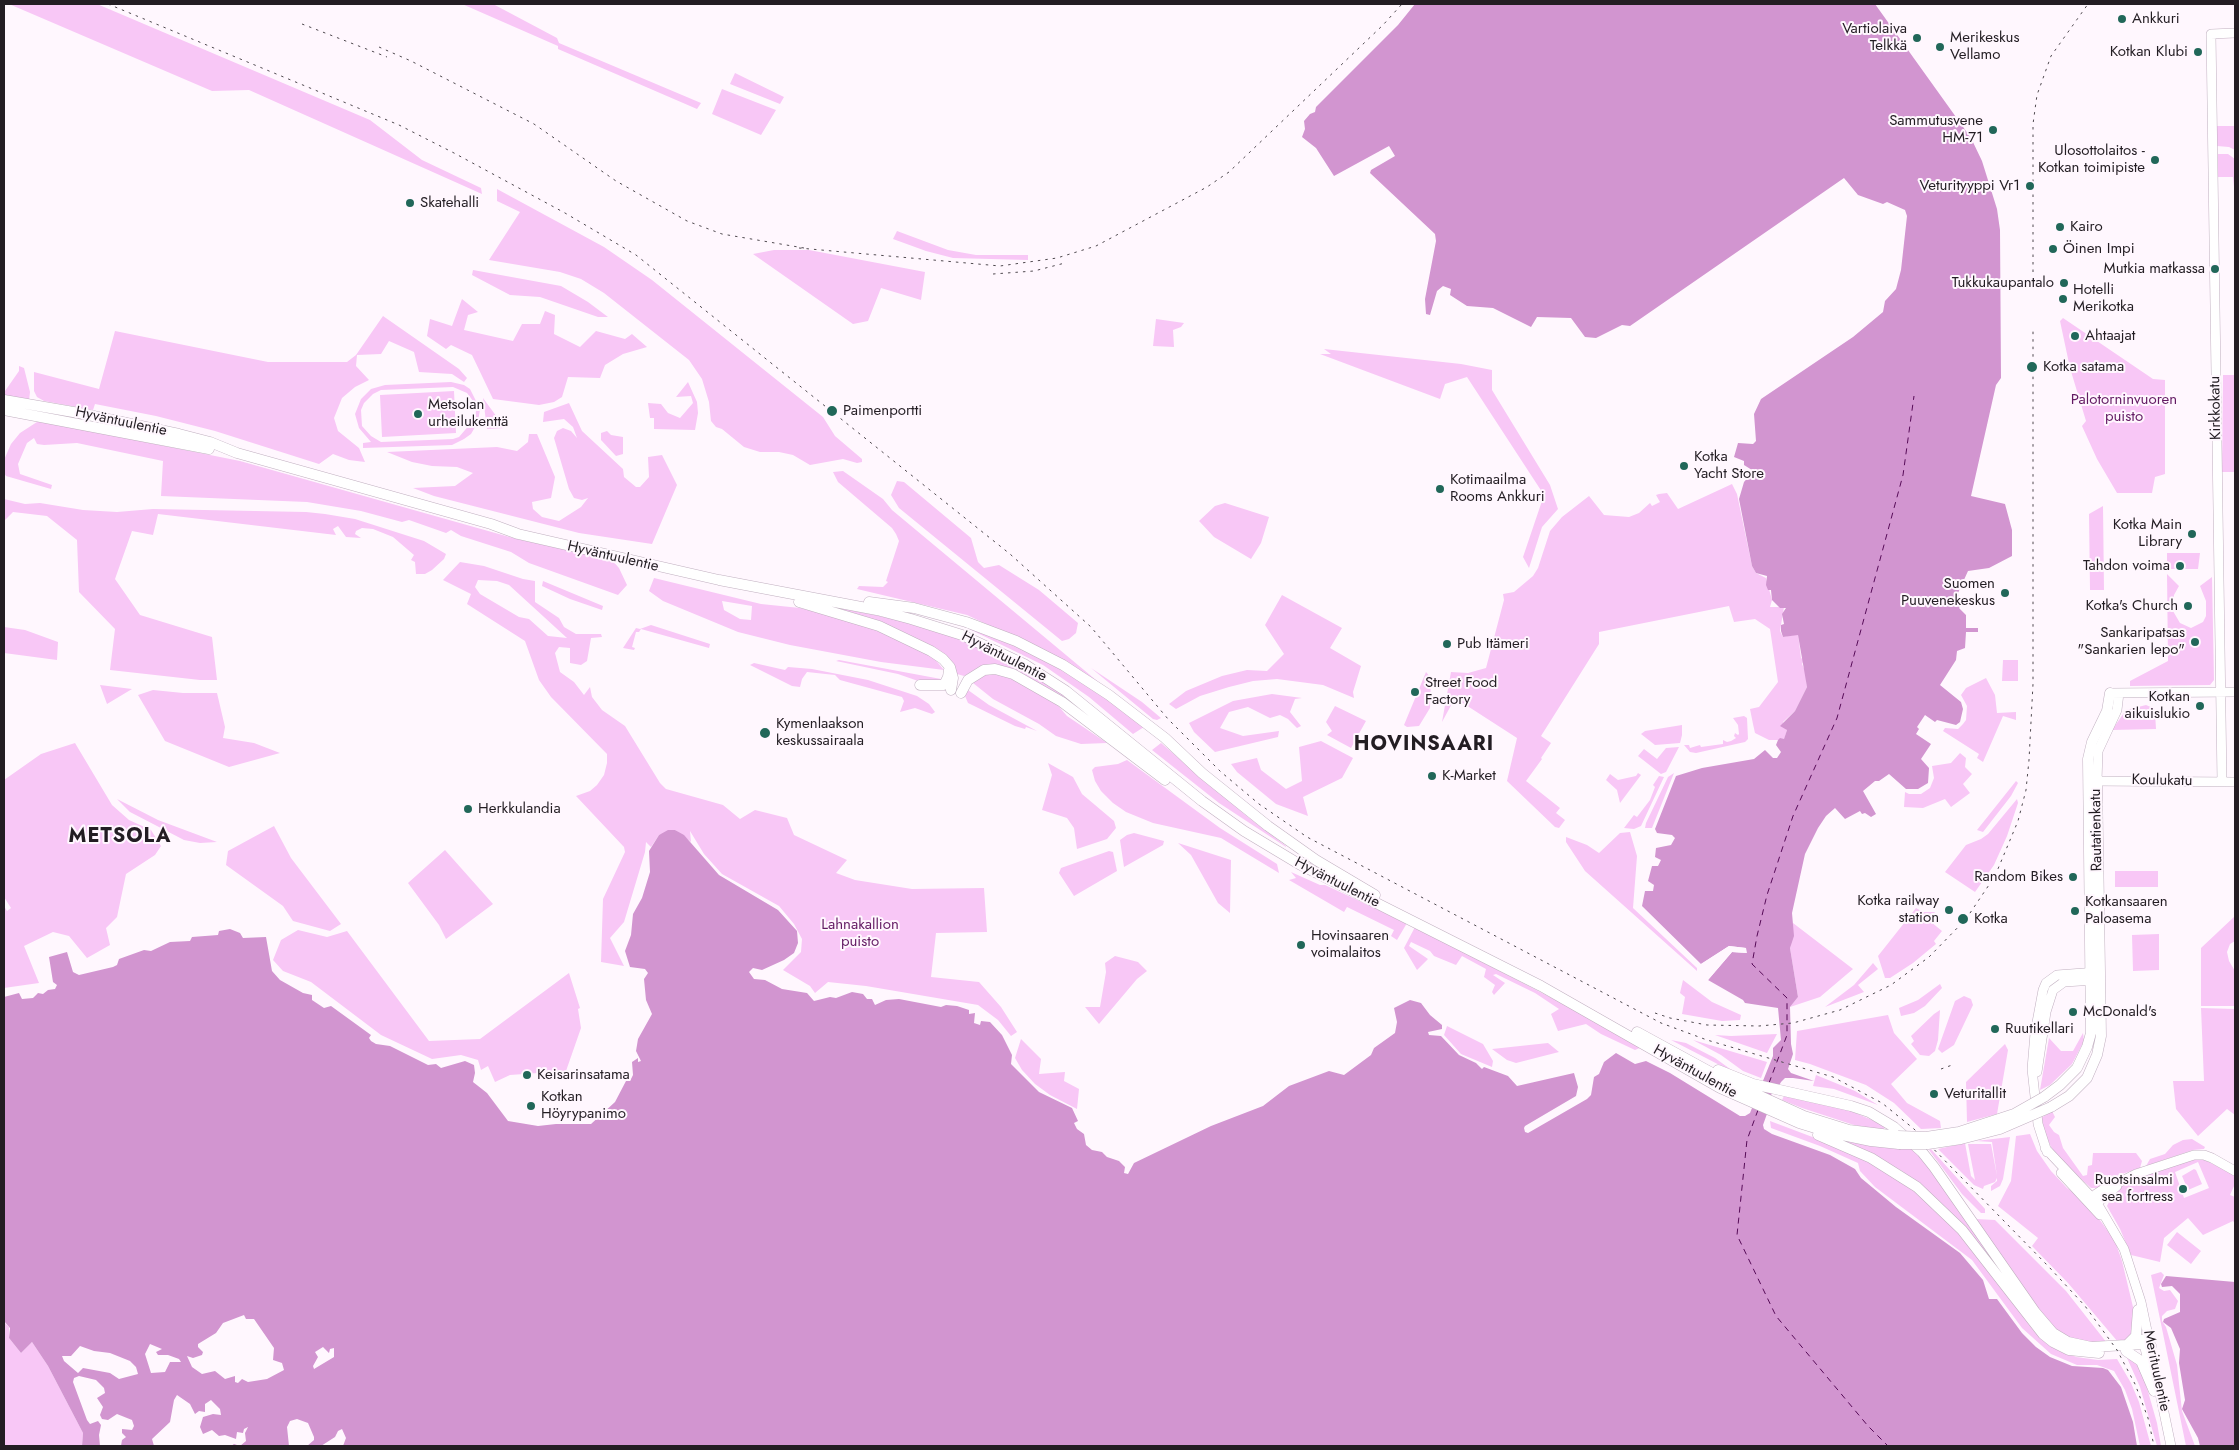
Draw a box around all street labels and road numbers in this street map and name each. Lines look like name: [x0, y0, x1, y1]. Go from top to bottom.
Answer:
street label: Kirkkokatu: [2206, 376, 2226, 440]
street label: Hyväntuulentie: [74, 404, 168, 440]
street label: Hyväntuulentie: [566, 538, 660, 576]
street label: Hyväntuulentie: [958, 628, 1050, 686]
street label: Koulukatu: [2131, 771, 2193, 791]
street label: Rautatienkatu: [2087, 789, 2107, 871]
street label: Hyväntuulentie: [1291, 854, 1383, 912]
street label: Hyväntuulentie: [1650, 1042, 1740, 1102]
street label: Merituulentie: [2139, 1329, 2173, 1413]

